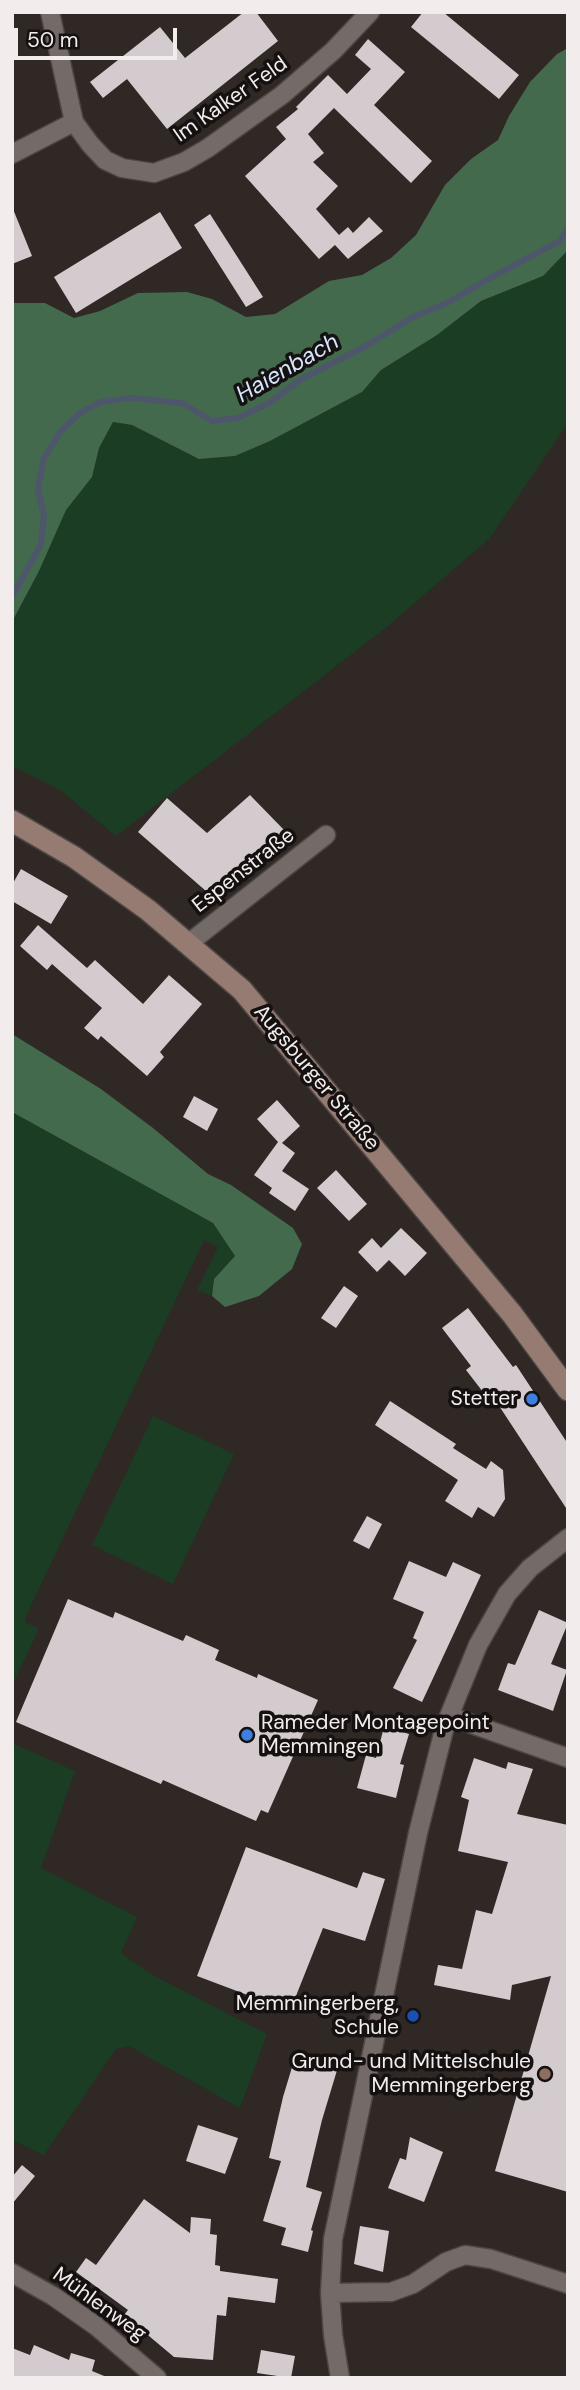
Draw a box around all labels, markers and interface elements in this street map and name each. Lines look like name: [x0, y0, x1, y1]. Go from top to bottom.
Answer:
scale bar: [18, 14, 180, 58]
text: 50 m: [27, 26, 78, 54]
street label: Im Kalker Feld: [169, 52, 293, 148]
water label: Haienbach: [232, 329, 344, 409]
street label: Espenstraße: [188, 823, 300, 919]
street label: Augsburger Straße: [248, 1000, 384, 1156]
place label: Stetter: [450, 1386, 518, 1412]
marker: Stetter: [524, 1391, 540, 1407]
place label: Rameder Montagepoint Memmingen: [261, 1710, 490, 1760]
marker: Rameder Montagepoint Memmingen: [239, 1727, 255, 1743]
place label: Memmingerberg, Schule: [236, 1991, 399, 2041]
marker: Memmingerberg, Schule: [405, 2008, 421, 2024]
place label: Grund- und Mittelschule Memmingerberg: [292, 2049, 531, 2099]
marker: Grund- und Mittelschule Memmingerberg: [537, 2066, 553, 2082]
street label: Mühlenweg: [47, 2263, 151, 2347]

